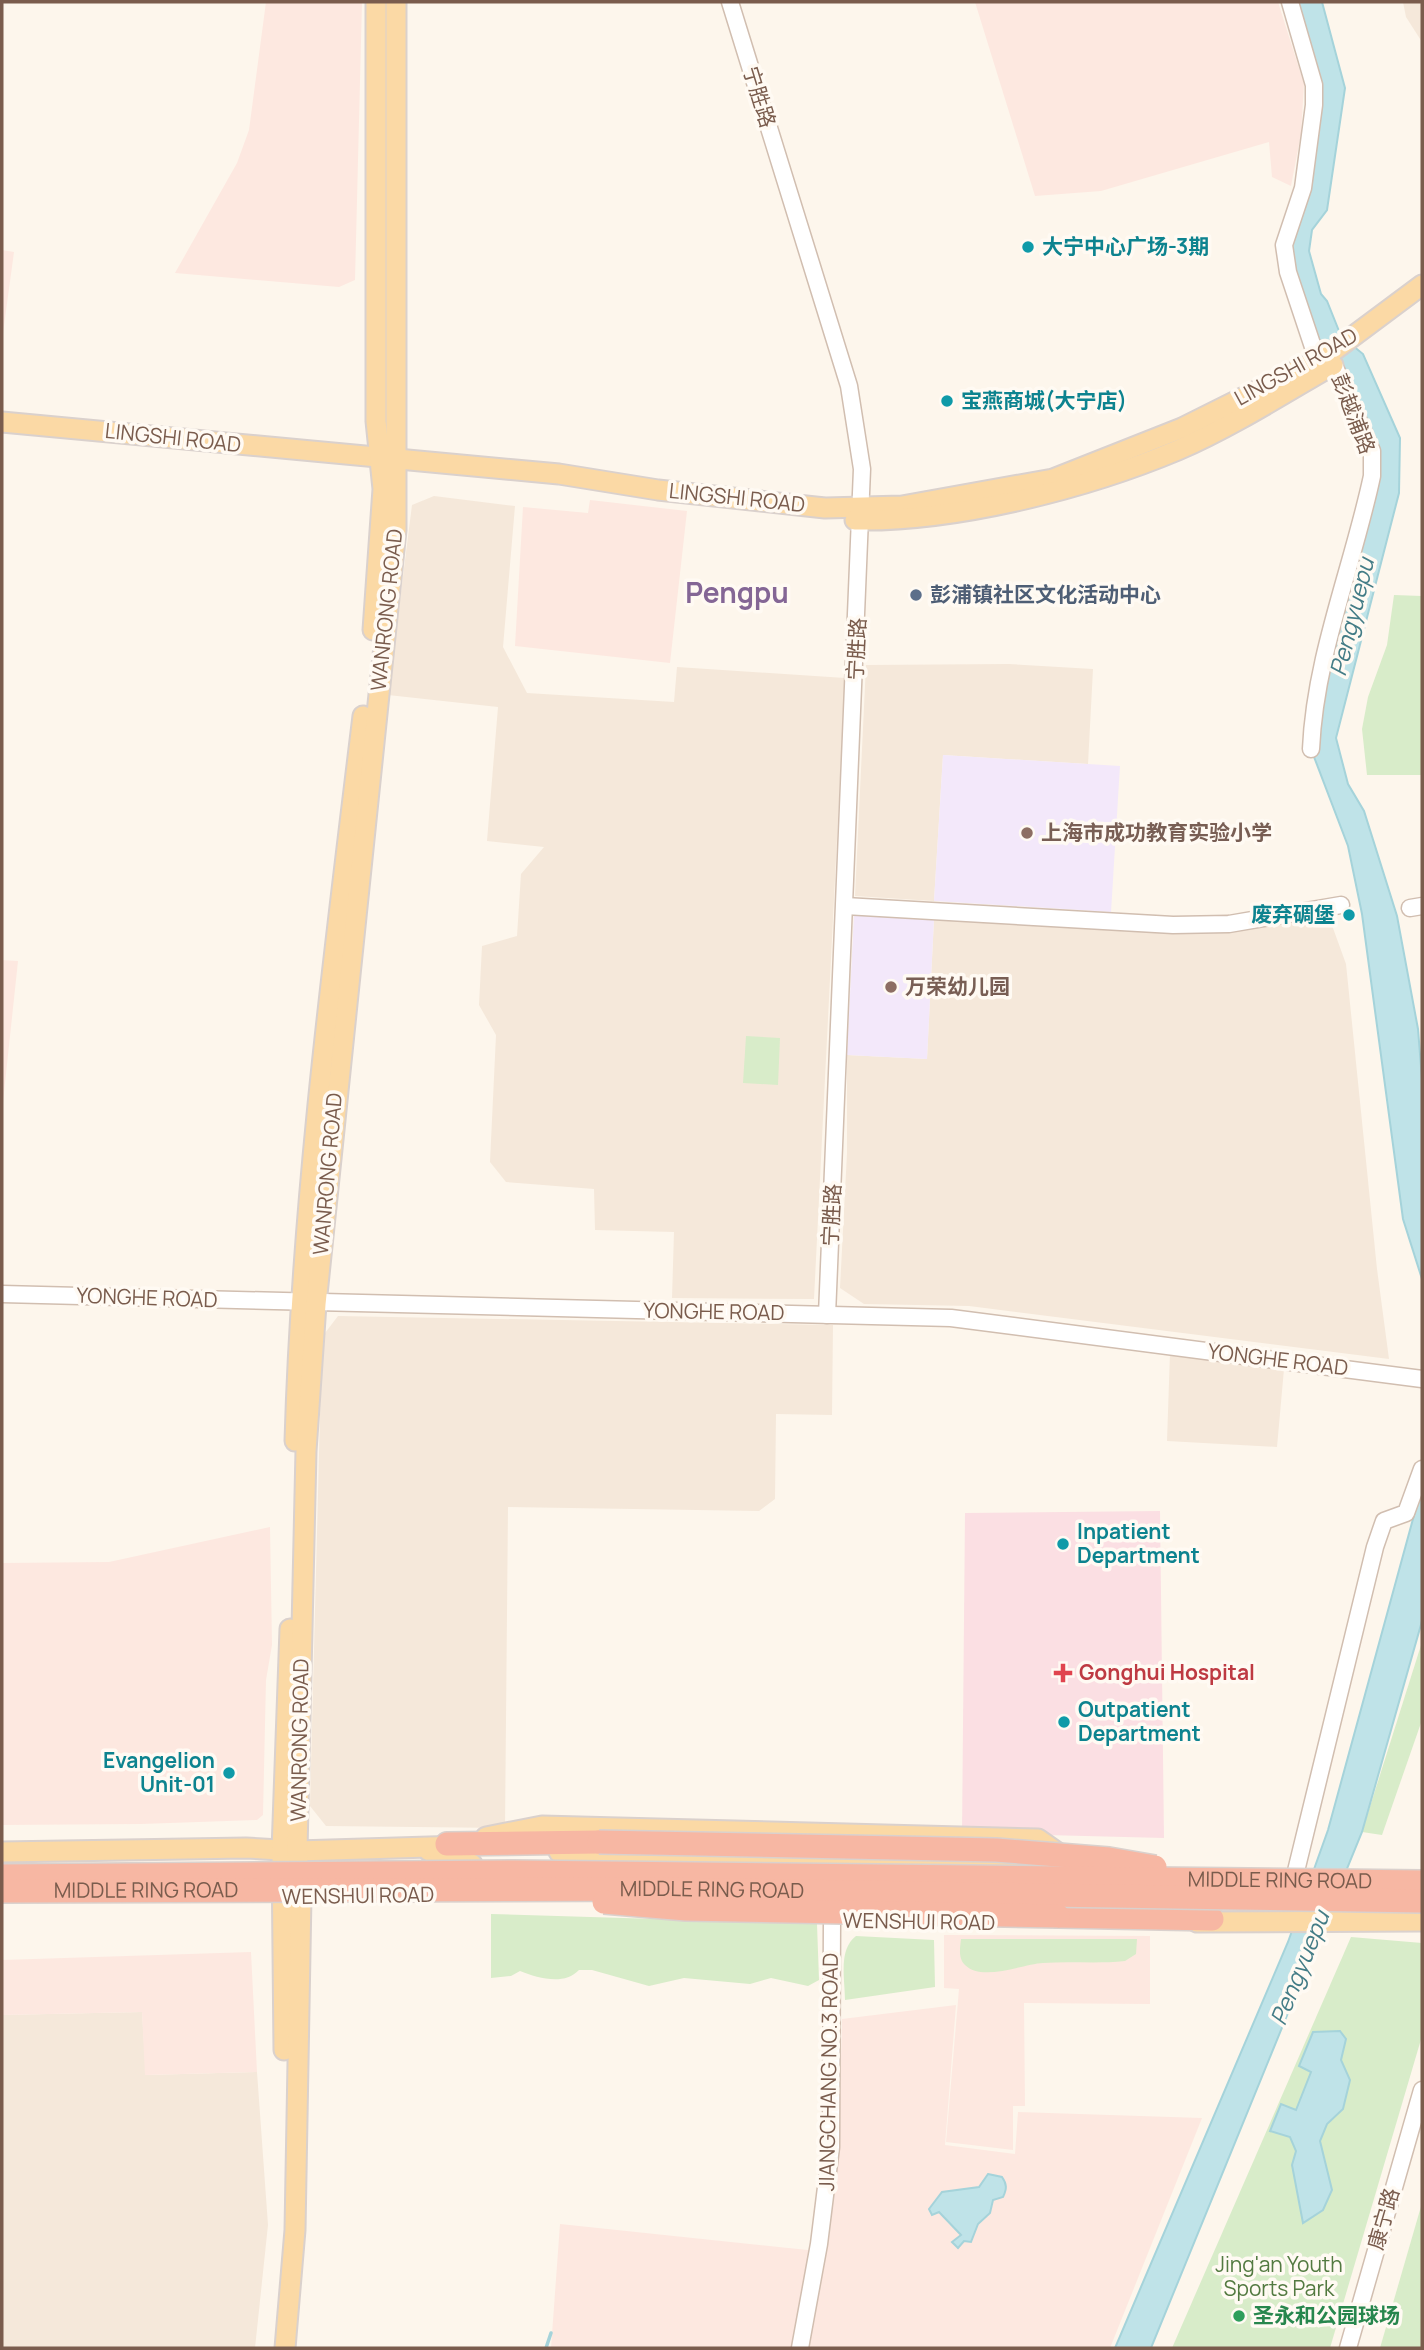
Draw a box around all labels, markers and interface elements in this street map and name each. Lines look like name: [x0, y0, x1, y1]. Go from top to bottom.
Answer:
street label: 宁胜路: [737, 62, 783, 131]
place label: 大宁中心广场-3期: [1042, 232, 1209, 260]
marker: 大宁中心广场-3期: [1020, 239, 1036, 255]
street label: LINGSHI ROAD: [1229, 321, 1362, 411]
street label: 彭越浦路: [1326, 369, 1382, 458]
place label: 宝燕商城(大宁店): [961, 386, 1127, 414]
marker: 宝燕商城(大宁店): [939, 393, 955, 409]
street label: LINGSHI ROAD: [104, 416, 243, 458]
street label: LINGSHI ROAD: [668, 476, 807, 518]
street label: WANRONG ROAD: [364, 527, 408, 692]
water label: Pengyuepu: [1321, 552, 1382, 679]
district label: Pengpu: [685, 573, 789, 611]
place label: 彭浦镇社区文化活动中心: [930, 580, 1161, 608]
marker: 彭浦镇社区文化活动中心: [908, 587, 924, 603]
street label: 宁胜路: [840, 617, 872, 681]
place label: 上海市成功教育实验小学: [1041, 818, 1272, 846]
marker: 上海市成功教育实验小学: [1019, 825, 1035, 841]
place label: 废弃碉堡: [1251, 900, 1335, 928]
marker: 废弃碉堡: [1341, 907, 1357, 923]
place label: 万荣幼儿园: [905, 972, 1010, 1000]
marker: 万荣幼儿园: [883, 979, 899, 995]
street label: WANRONG ROAD: [306, 1091, 348, 1256]
street label: 宁胜路: [815, 1183, 847, 1247]
street label: YONGHE ROAD: [76, 1281, 218, 1313]
street label: YONGHE ROAD: [643, 1296, 785, 1326]
street label: YONGHE ROAD: [1206, 1337, 1350, 1382]
place label: Inpatient Department: [1077, 1517, 1200, 1569]
marker: Inpatient Department: [1055, 1536, 1071, 1552]
street label: WANRONG ROAD: [284, 1658, 314, 1822]
place label: Gonghui Hospital: [1079, 1658, 1255, 1686]
marker: Gonghui Hospital: [1053, 1663, 1073, 1683]
place label: Outpatient Department: [1078, 1695, 1201, 1747]
marker: Outpatient Department: [1056, 1714, 1072, 1730]
place label: Evangelion Unit-01: [103, 1746, 215, 1798]
marker: Evangelion Unit-01: [221, 1765, 237, 1781]
street label: MIDDLE RING ROAD: [1187, 1864, 1372, 1894]
street label: MIDDLE RING ROAD: [620, 1874, 805, 1904]
street label: MIDDLE RING ROAD: [54, 1875, 238, 1904]
street label: WENSHUI ROAD: [281, 1880, 435, 1910]
water label: Pengyuepu: [1262, 1904, 1337, 2029]
street label: WENSHUI ROAD: [842, 1906, 996, 1936]
street label: JIANGCHANG NO.3 ROAD: [812, 1953, 844, 2191]
street label: 康宁路: [1361, 2185, 1405, 2253]
park label: Jing'an Youth Sports Park: [1215, 2250, 1343, 2302]
place label: 圣永和公园球场: [1253, 2301, 1400, 2329]
marker: 圣永和公园球场: [1231, 2308, 1247, 2324]

